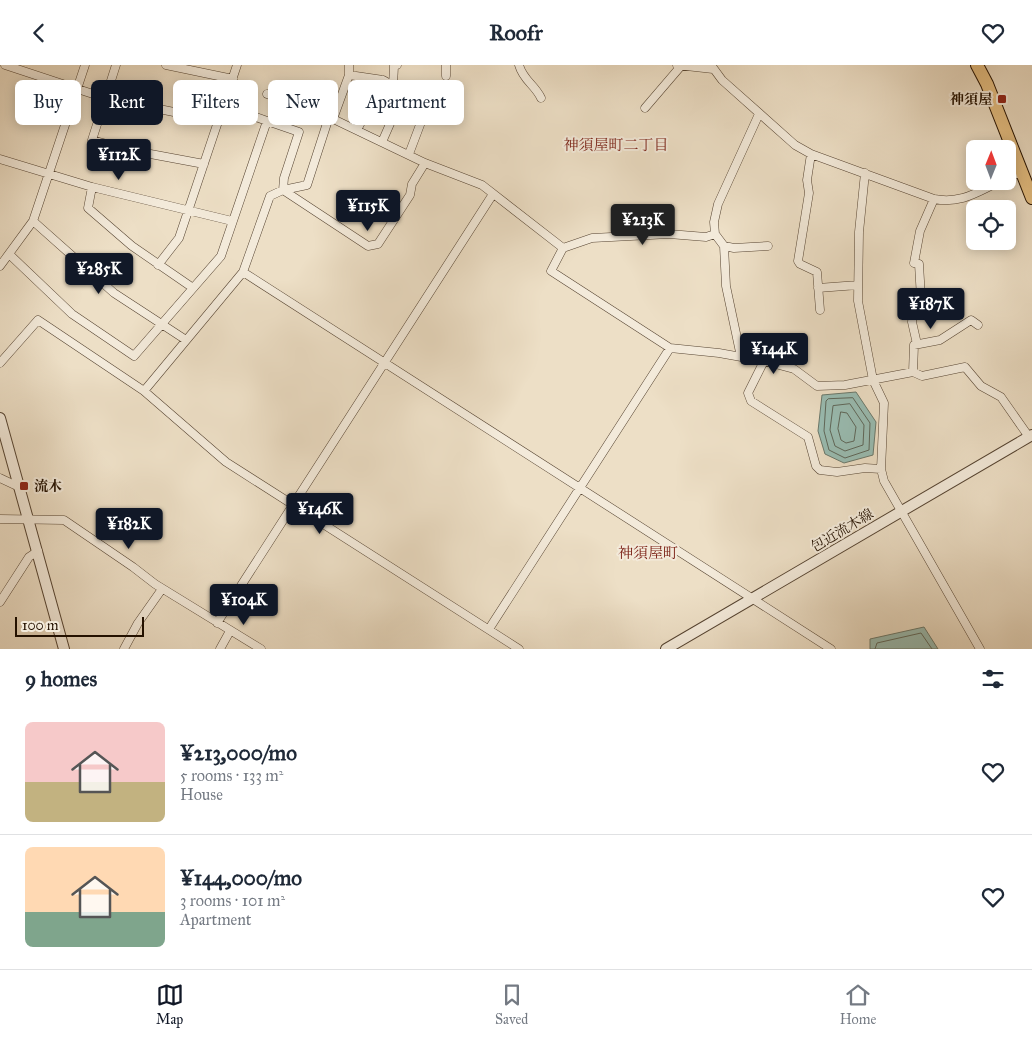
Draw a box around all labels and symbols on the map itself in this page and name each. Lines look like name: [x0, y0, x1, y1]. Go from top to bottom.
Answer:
place label: 神須屋: [950, 91, 992, 108]
marker: 神須屋: [996, 93, 1008, 105]
district label: 神須屋町二丁目: [563, 136, 669, 154]
pin: ¥112K: [84, 139, 154, 181]
north arrow: [966, 140, 1016, 190]
pin: ¥115K: [333, 189, 403, 232]
pin: ¥213K: [608, 203, 678, 246]
pin: ¥285K: [64, 253, 134, 295]
pin: ¥187K: [896, 287, 966, 330]
pin: ¥144K: [739, 333, 809, 375]
place label: 流木: [34, 478, 62, 495]
marker: 流木: [18, 480, 30, 492]
pin: ¥146K: [285, 493, 355, 535]
street label: 包近流木線: [808, 505, 877, 556]
pin: ¥182K: [94, 507, 164, 550]
district label: 神須屋町: [618, 544, 678, 562]
pin: ¥104K: [209, 583, 279, 626]
scale bar: [15, 614, 144, 637]

